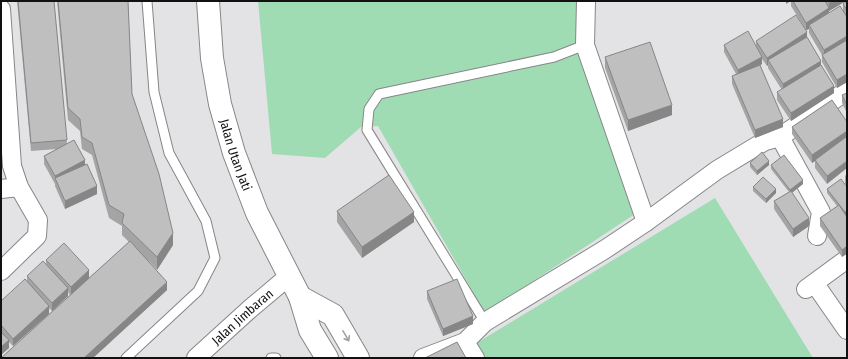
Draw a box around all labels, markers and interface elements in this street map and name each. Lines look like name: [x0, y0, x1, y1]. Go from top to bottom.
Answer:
street label: Jalan Utan Jati: [217, 117, 255, 193]
street label: Jalan Jimbaran: [208, 285, 276, 348]
one-way arrow: [342, 330, 350, 342]

